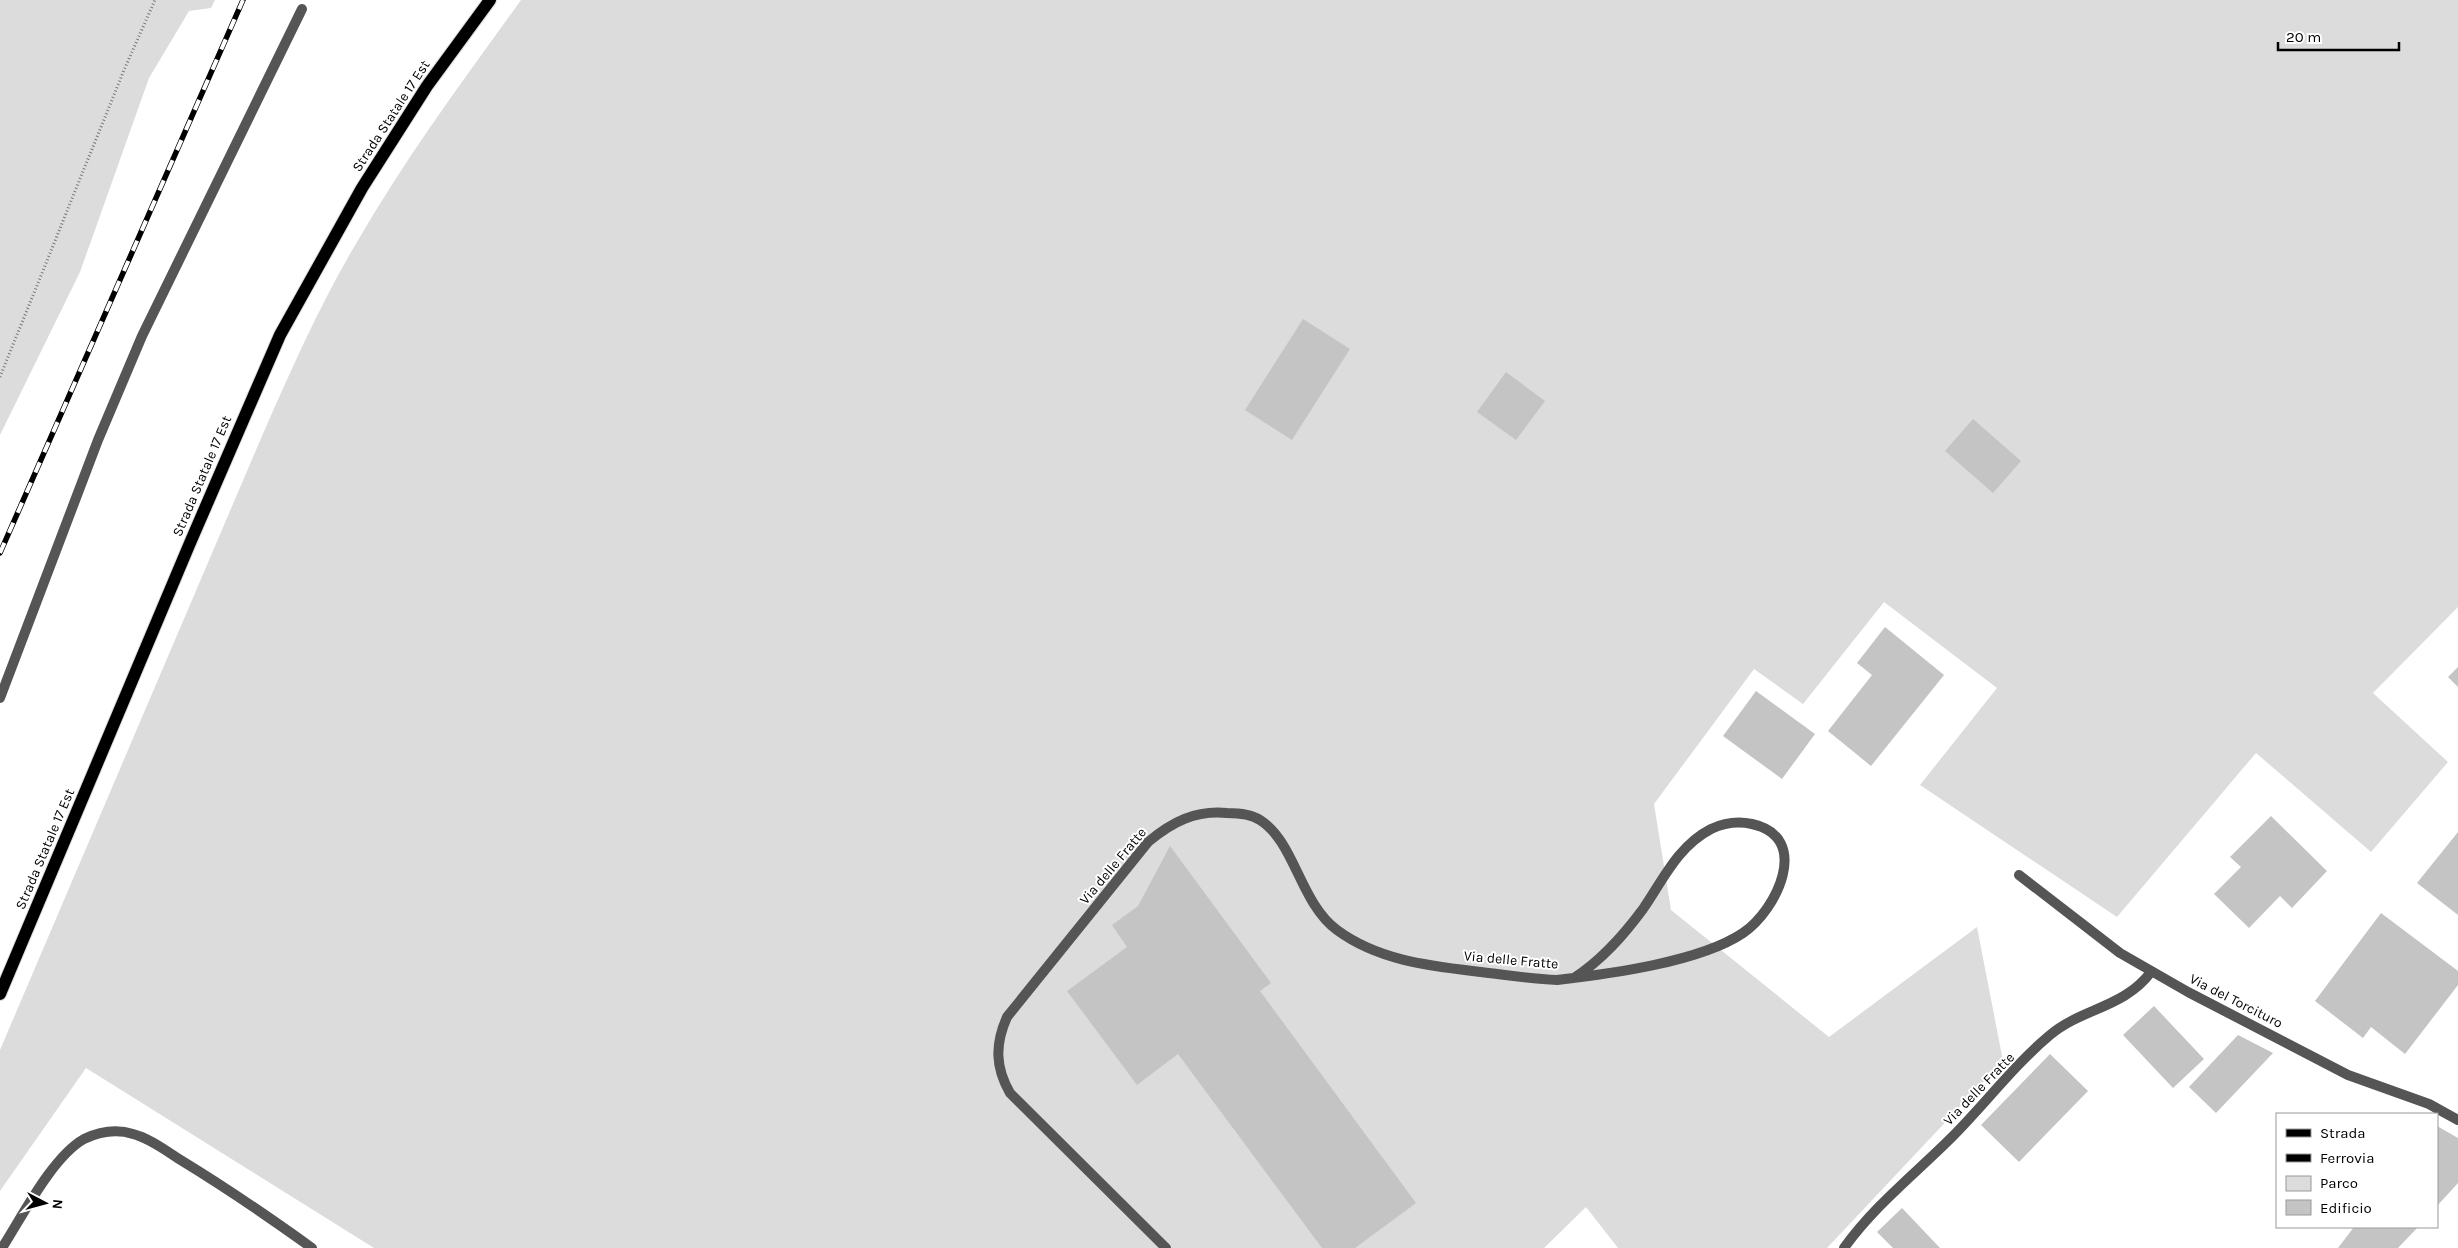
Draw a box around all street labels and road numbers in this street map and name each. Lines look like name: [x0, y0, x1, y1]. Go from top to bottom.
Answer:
street label: Strada Statale 17 Est: [349, 57, 433, 175]
street label: Strada Statale 17 Est: [169, 413, 235, 539]
street label: Strada Statale 17 Est: [12, 786, 78, 912]
street label: Via delle Fratte: [1076, 824, 1150, 908]
street label: Via delle Fratte: [1463, 947, 1559, 973]
street label: Via del Torcituro: [2187, 970, 2285, 1032]
street label: Via delle Fratte: [1940, 1049, 2018, 1129]

